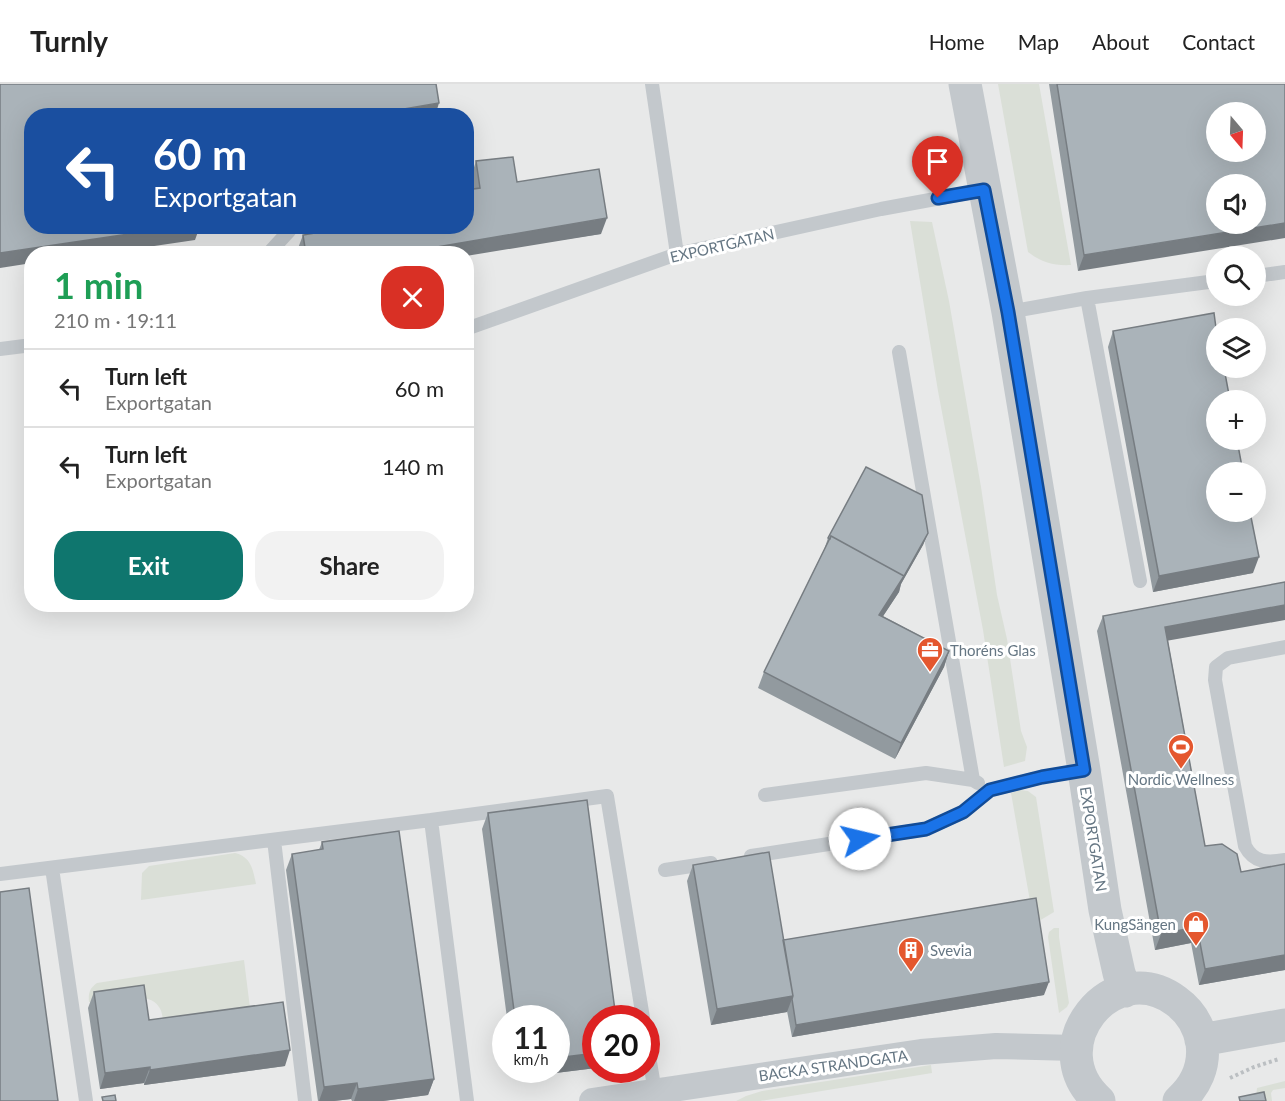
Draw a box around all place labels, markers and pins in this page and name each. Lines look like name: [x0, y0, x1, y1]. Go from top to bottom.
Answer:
pin: [912, 136, 963, 198]
office icon: Thoréns Glas: [915, 635, 945, 673]
place label: Thoréns Glas: [950, 641, 1036, 659]
sports icon: Nordic Wellness: [1166, 732, 1196, 770]
place label: Nordic Wellness: [1128, 770, 1234, 788]
shop icon: KungSängen: [1181, 909, 1211, 947]
place label: KungSängen: [1094, 915, 1176, 933]
building icon: Svevia: [896, 935, 926, 973]
place label: Svevia: [930, 941, 972, 959]

